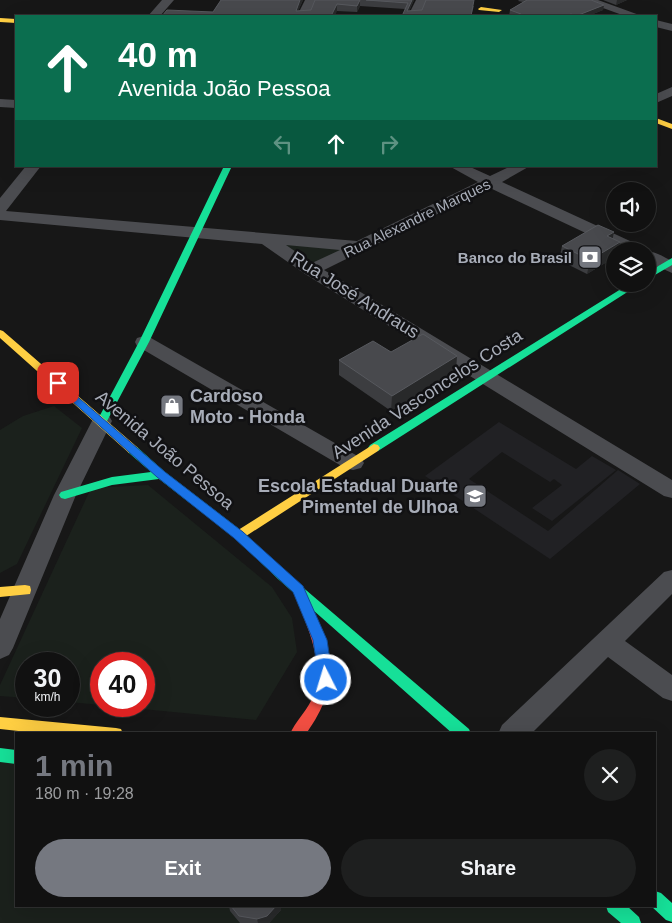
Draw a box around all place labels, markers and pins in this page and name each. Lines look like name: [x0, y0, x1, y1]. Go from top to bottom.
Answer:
bank icon: Banco do Brasil: [577, 244, 603, 270]
place label: Banco do Brasil: [458, 249, 572, 266]
pin: [37, 362, 79, 404]
place label: Cardoso Moto - Honda: [190, 386, 306, 427]
shop icon: Cardoso Moto - Honda: [159, 393, 185, 419]
place label: Escola Estadual Duarte Pimentel de Ulhoa: [258, 476, 459, 517]
school or university icon: Escola Estadual Duarte Pimentel de Ulhoa: [462, 483, 488, 509]

